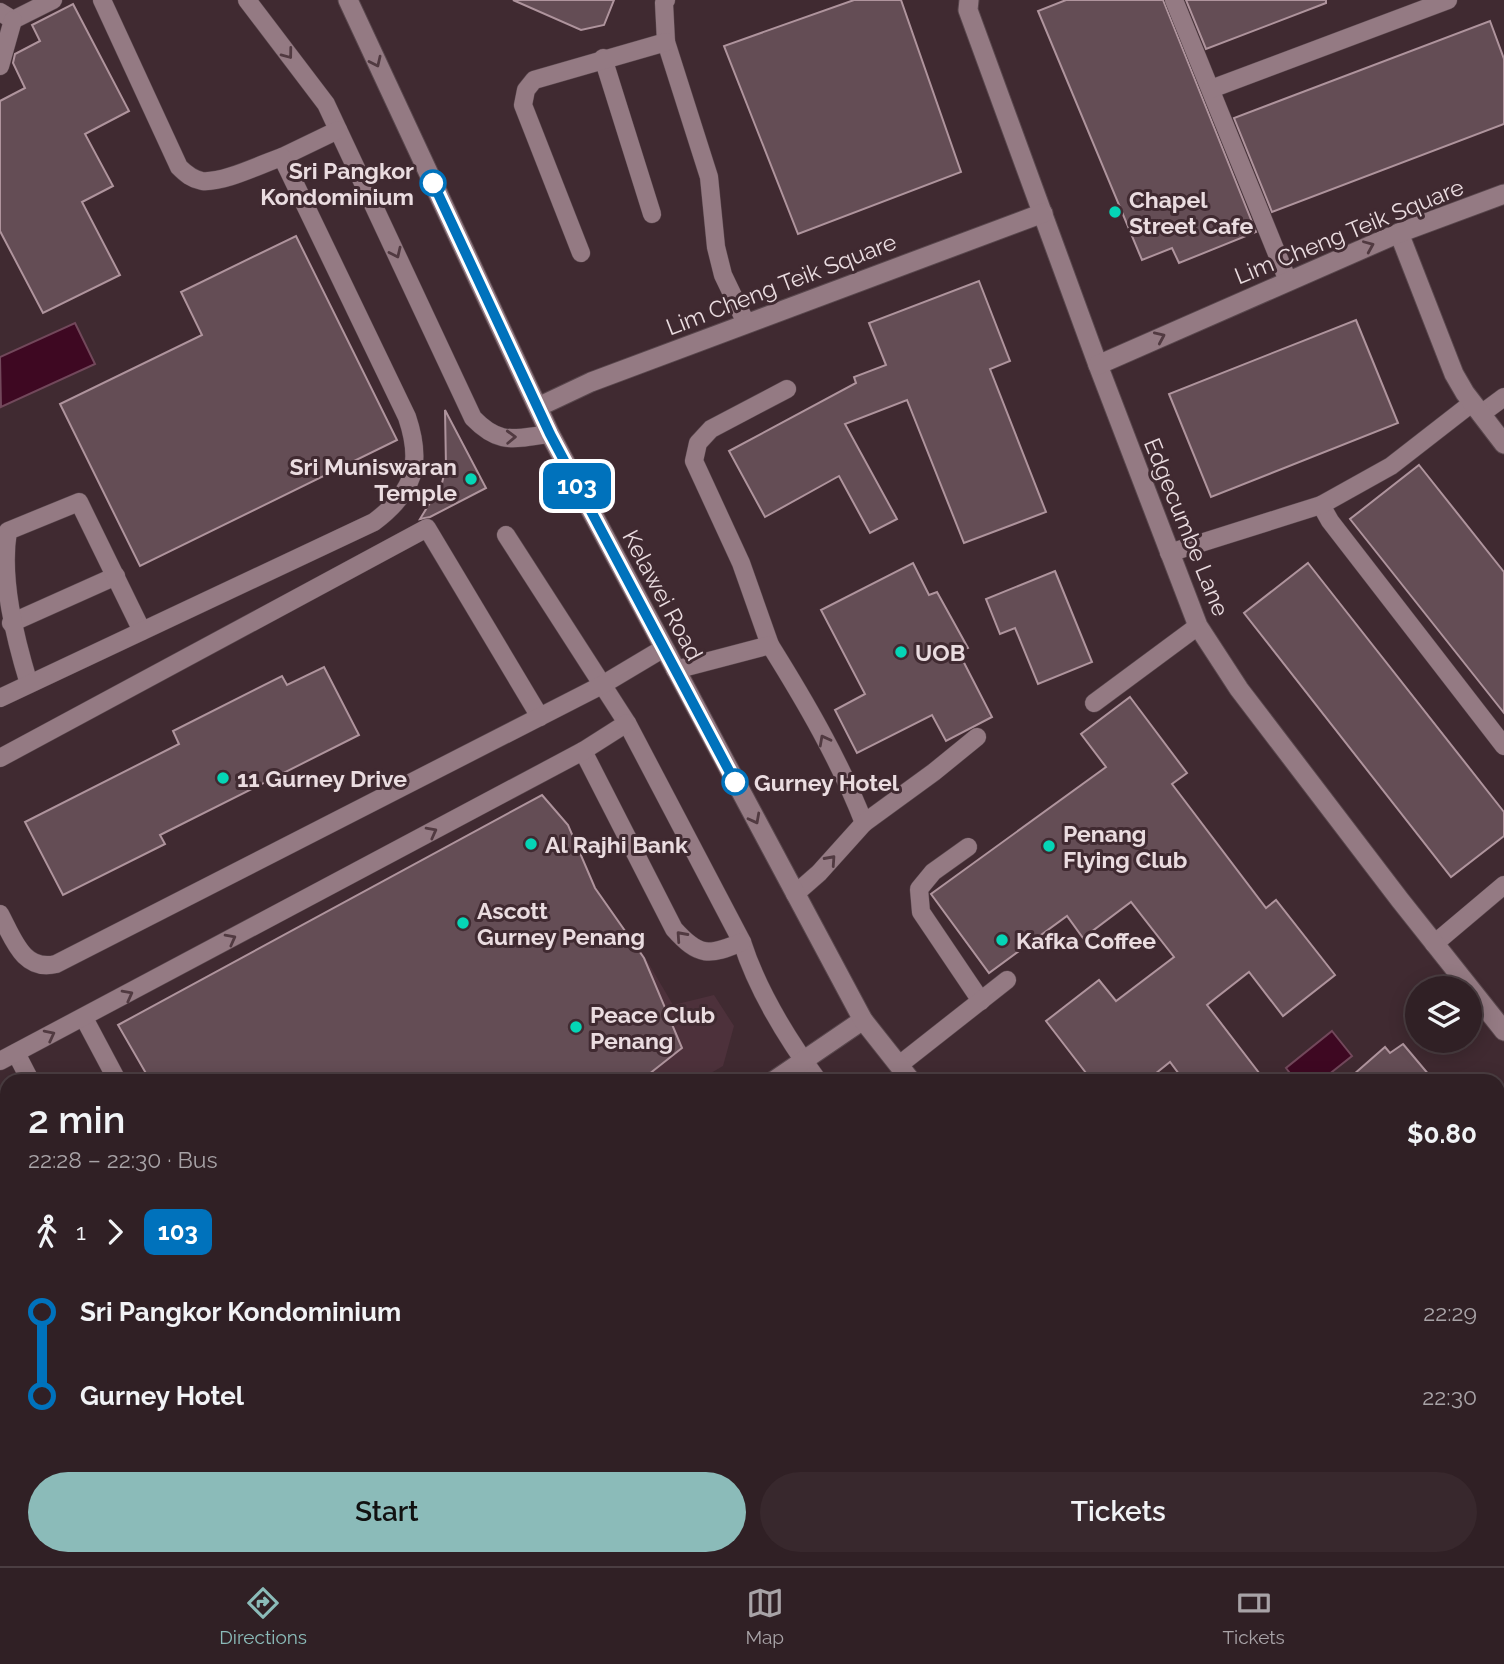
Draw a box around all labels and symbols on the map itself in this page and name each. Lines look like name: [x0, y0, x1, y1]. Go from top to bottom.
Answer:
one-way arrow: [280, 46, 292, 59]
one-way arrow: [368, 55, 382, 67]
place label: Sri Pangkor Kondominium: [260, 157, 414, 210]
marker: Sri Pangkor Kondominium: [420, 170, 446, 196]
street label: Lim Cheng Teik Square: [1231, 173, 1467, 289]
place label: Chapel Street Cafe: [1129, 186, 1253, 239]
marker: Chapel Street Cafe: [1107, 204, 1123, 220]
street label: Lim Cheng Teik Square: [662, 228, 900, 340]
one-way arrow: [1361, 240, 1374, 254]
one-way arrow: [388, 246, 402, 258]
one-way arrow: [1154, 332, 1166, 346]
one-way arrow: [506, 430, 517, 445]
street label: Edgecumbe Lane: [1139, 434, 1235, 620]
place label: Sri Muniswaran Temple: [290, 453, 457, 506]
line badge: 103: [537, 463, 617, 509]
marker: Sri Muniswaran Temple: [463, 471, 479, 487]
street label: Kelawei Road: [617, 525, 709, 665]
place label: UOB: [915, 639, 965, 666]
marker: UOB: [893, 644, 909, 660]
one-way arrow: [818, 735, 832, 747]
place label: 11 Gurney Drive: [237, 765, 407, 792]
marker: Gurney Hotel: [722, 769, 748, 795]
place label: Gurney Hotel: [754, 769, 900, 796]
marker: 11 Gurney Drive: [215, 770, 231, 786]
one-way arrow: [746, 811, 760, 824]
place label: Penang Flying Club: [1063, 820, 1187, 873]
one-way arrow: [425, 827, 437, 840]
place label: Al Rajhi Bank: [545, 831, 688, 858]
marker: Al Rajhi Bank: [523, 836, 539, 852]
marker: Penang Flying Club: [1041, 838, 1057, 854]
one-way arrow: [823, 855, 835, 868]
place label: Ascott Gurney Penang: [477, 897, 645, 950]
marker: Ascott Gurney Penang: [455, 915, 471, 931]
place label: Kafka Coffee: [1016, 927, 1156, 954]
one-way arrow: [677, 931, 690, 944]
marker: Kafka Coffee: [994, 932, 1010, 948]
one-way arrow: [224, 934, 237, 947]
one-way arrow: [120, 989, 133, 1003]
place label: Peace Club Penang: [590, 1001, 715, 1054]
marker: Peace Club Penang: [568, 1019, 584, 1035]
one-way arrow: [43, 1030, 55, 1044]

